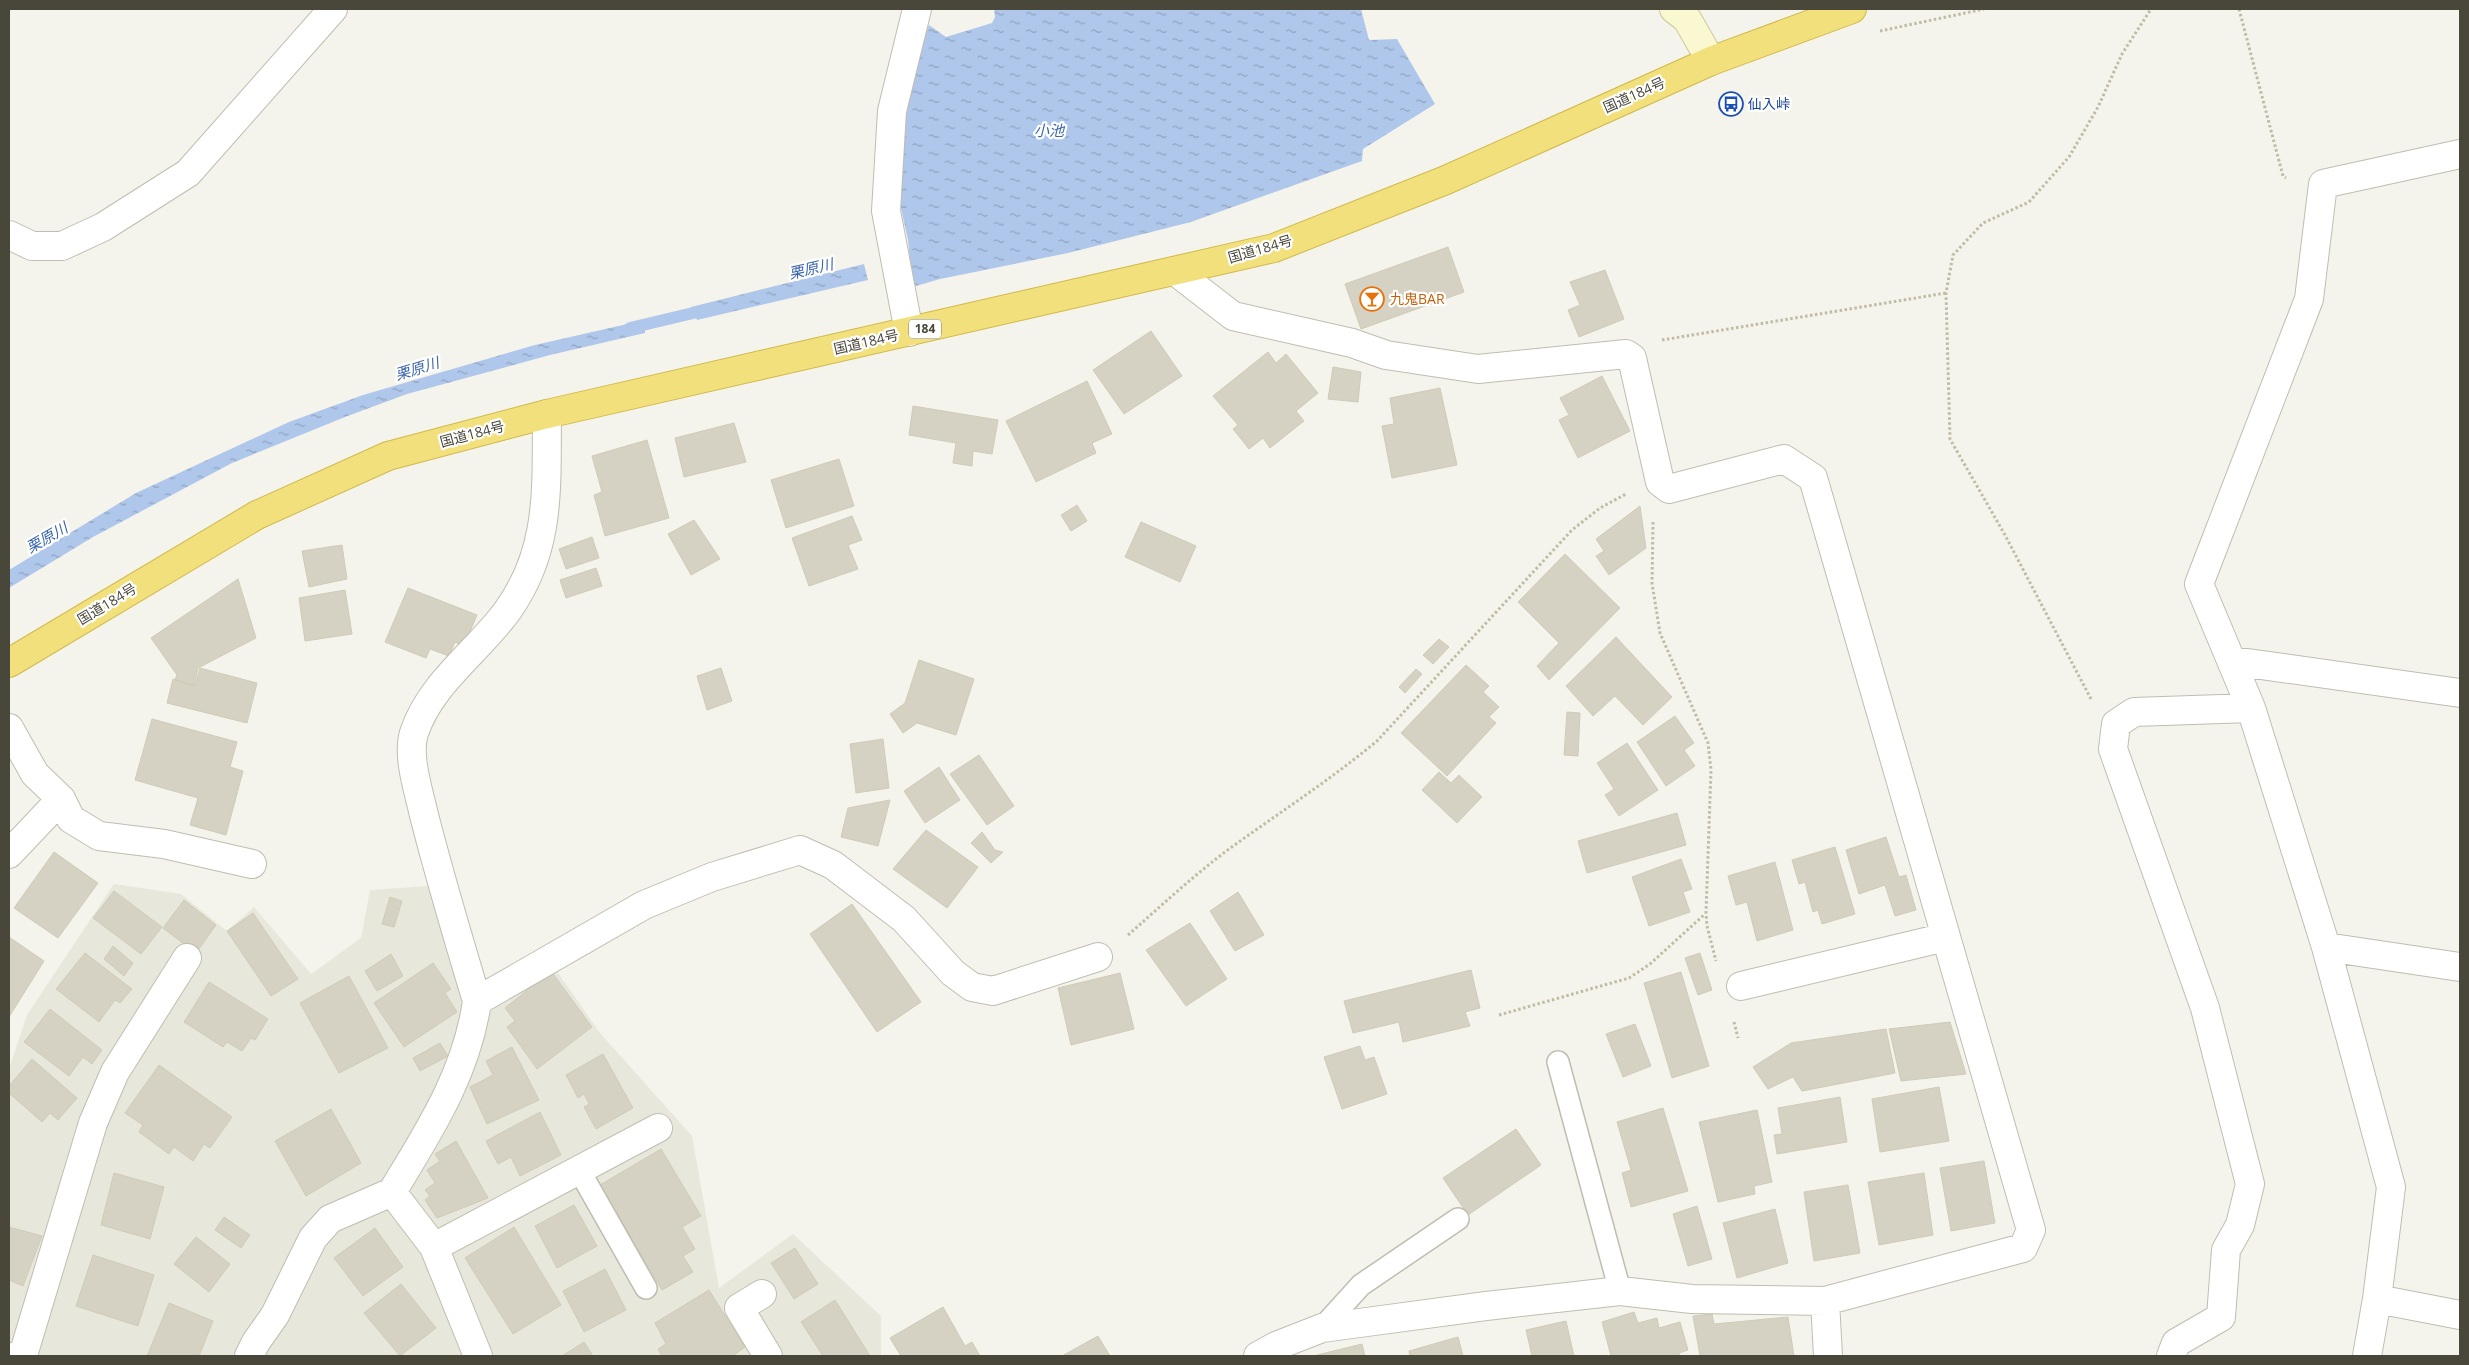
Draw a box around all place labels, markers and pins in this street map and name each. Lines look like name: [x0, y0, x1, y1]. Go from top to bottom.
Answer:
bus stop icon: 仙入峠: [1718, 91, 1744, 117]
place label: 仙入峠: [1748, 94, 1790, 113]
bar icon: 九鬼BAR: [1359, 286, 1385, 312]
place label: 九鬼BAR: [1390, 289, 1445, 308]

